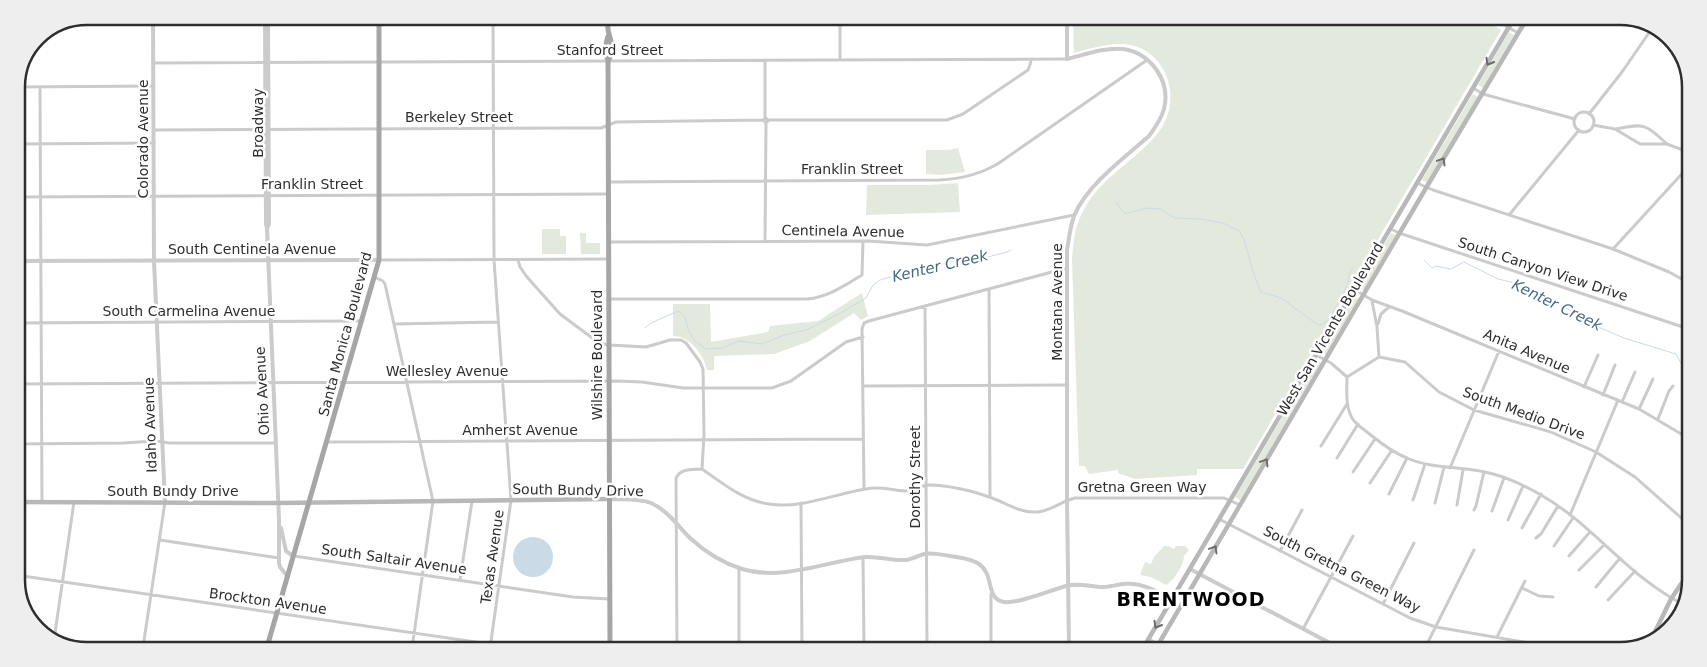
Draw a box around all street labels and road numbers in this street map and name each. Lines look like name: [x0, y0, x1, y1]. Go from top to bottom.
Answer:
street label: Stanford Street: [557, 42, 664, 58]
street label: Colorado Avenue: [135, 79, 151, 199]
street label: Broadway: [250, 88, 266, 158]
street label: Berkeley Street: [405, 109, 513, 125]
street label: Franklin Street: [801, 161, 904, 177]
street label: Franklin Street: [261, 176, 364, 192]
street label: Centinela Avenue: [781, 222, 905, 240]
street label: South Canyon View Drive: [1456, 234, 1630, 304]
street label: West San Vicente Boulevard: [1274, 240, 1386, 418]
street label: South Centinela Avenue: [168, 241, 336, 257]
street label: Montana Avenue: [1049, 243, 1065, 361]
street label: Santa Monica Boulevard: [315, 250, 375, 418]
street label: Wilshire Boulevard: [589, 290, 605, 420]
street label: South Carmelina Avenue: [103, 303, 275, 319]
street label: Anita Avenue: [1481, 325, 1573, 377]
street label: Ohio Avenue: [252, 346, 272, 436]
street label: Wellesley Avenue: [386, 363, 508, 379]
street label: Idaho Avenue: [140, 377, 160, 473]
street label: South Medio Drive: [1461, 383, 1587, 443]
street label: Amherst Avenue: [462, 422, 578, 438]
street label: Dorothy Street: [907, 425, 923, 529]
street label: Gretna Green Way: [1078, 479, 1206, 495]
street label: South Bundy Drive: [512, 481, 644, 499]
street label: South Bundy Drive: [107, 483, 239, 499]
street label: Texas Avenue: [477, 509, 507, 606]
street label: South Gretna Green Way: [1261, 522, 1423, 616]
street label: South Saltair Avenue: [320, 541, 468, 577]
street label: Brockton Avenue: [208, 585, 328, 617]

